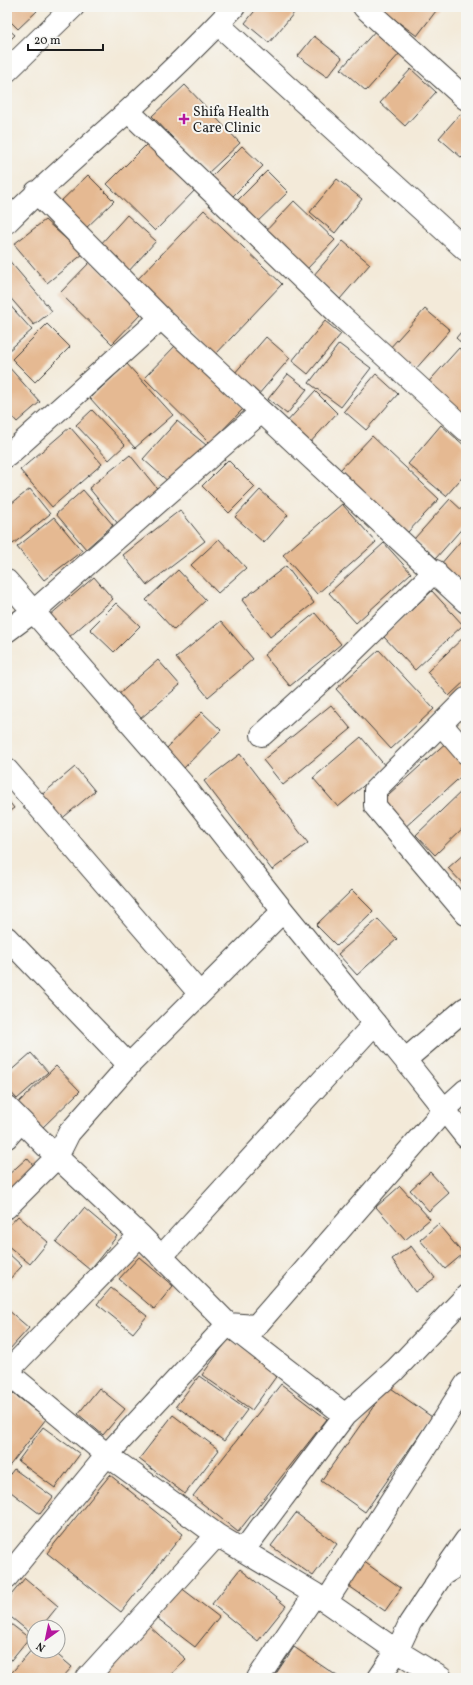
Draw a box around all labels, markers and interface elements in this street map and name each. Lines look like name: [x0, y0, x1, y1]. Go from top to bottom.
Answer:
scale bar: [28, 26, 103, 52]
text: 20 m: [34, 33, 61, 49]
place label: Shifa Health Care Clinic: [193, 103, 269, 138]
marker: Shifa Health Care Clinic: [178, 113, 190, 125]
north arrow: [26, 1619, 66, 1659]
text: N: [34, 1638, 49, 1655]

